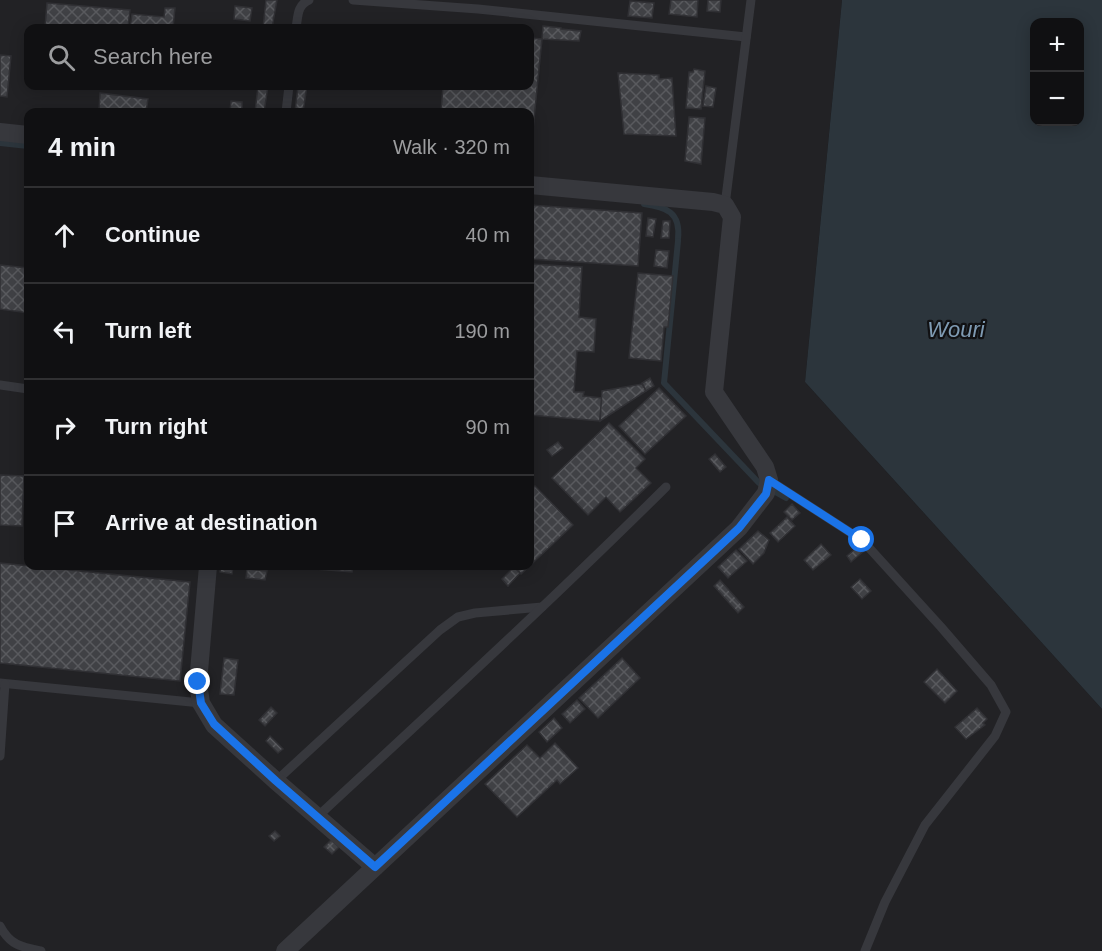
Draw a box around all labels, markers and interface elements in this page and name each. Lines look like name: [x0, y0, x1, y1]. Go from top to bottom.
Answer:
map controls: [1030, 18, 1084, 126]
button: +: [1030, 18, 1084, 72]
search box: [24, 24, 534, 90]
icon: search: [45, 41, 78, 74]
text: Search here: [93, 44, 213, 69]
button: −: [1030, 72, 1084, 126]
text: 4 min: [48, 132, 116, 162]
text: Walk · 320 m: [393, 136, 510, 158]
icon: ahead: [48, 219, 81, 252]
text: Continue: [105, 222, 200, 247]
text: 40 m: [466, 224, 510, 246]
icon: left: [48, 315, 81, 348]
water label: Wouri: [927, 317, 986, 342]
text: Turn left: [105, 318, 191, 343]
text: 190 m: [454, 320, 510, 342]
icon: right: [48, 411, 81, 444]
text: Turn right: [105, 414, 207, 439]
text: 90 m: [466, 416, 510, 438]
icon: arrive: [48, 507, 81, 540]
text: Arrive at destination: [105, 510, 318, 535]
route start: [848, 526, 874, 552]
route end: [184, 668, 210, 694]

